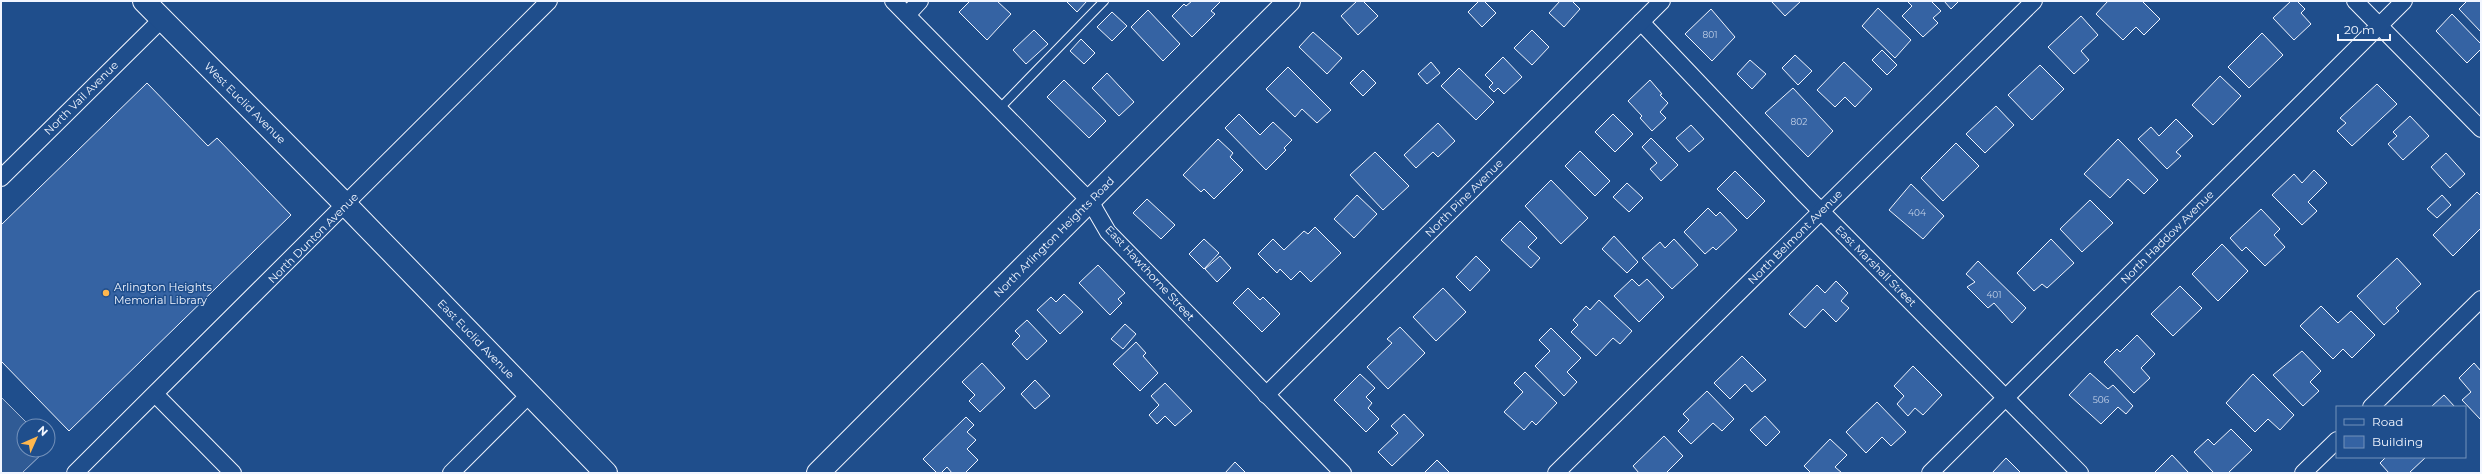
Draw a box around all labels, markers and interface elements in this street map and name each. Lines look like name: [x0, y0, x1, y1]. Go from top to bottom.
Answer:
scale bar: [2338, 16, 2390, 42]
text: 20 m: [2344, 22, 2375, 37]
house number: 801: [1703, 29, 1717, 40]
street label: North Vail Avenue: [41, 58, 121, 138]
street label: West Euclid Avenue: [201, 59, 289, 147]
house number: 802: [1791, 116, 1807, 127]
street label: North Pine Avenue: [1422, 156, 1506, 240]
street label: North Arlington Heights Road: [991, 174, 1117, 300]
street label: North Belmont Avenue: [1745, 187, 1845, 287]
street label: North Haddow Avenue: [2117, 187, 2217, 287]
street label: North Dunton Avenue: [265, 190, 361, 286]
house number: 404: [1908, 207, 1926, 218]
street label: East Marshall Street: [1832, 222, 1920, 310]
street label: East Hawthorne Street: [1102, 223, 1198, 324]
place label: Arlington Heights Memorial Library: [114, 280, 213, 307]
marker: Arlington Heights Memorial Library: [101, 288, 111, 298]
house number: 401: [1986, 289, 2002, 300]
street label: East Euclid Avenue: [434, 296, 518, 382]
house number: 506: [2093, 394, 2110, 405]
legend: [2336, 406, 2466, 458]
text: Road: [2372, 414, 2403, 429]
north arrow: [16, 418, 56, 458]
text: N: [35, 423, 51, 439]
text: Building: [2372, 434, 2423, 449]

